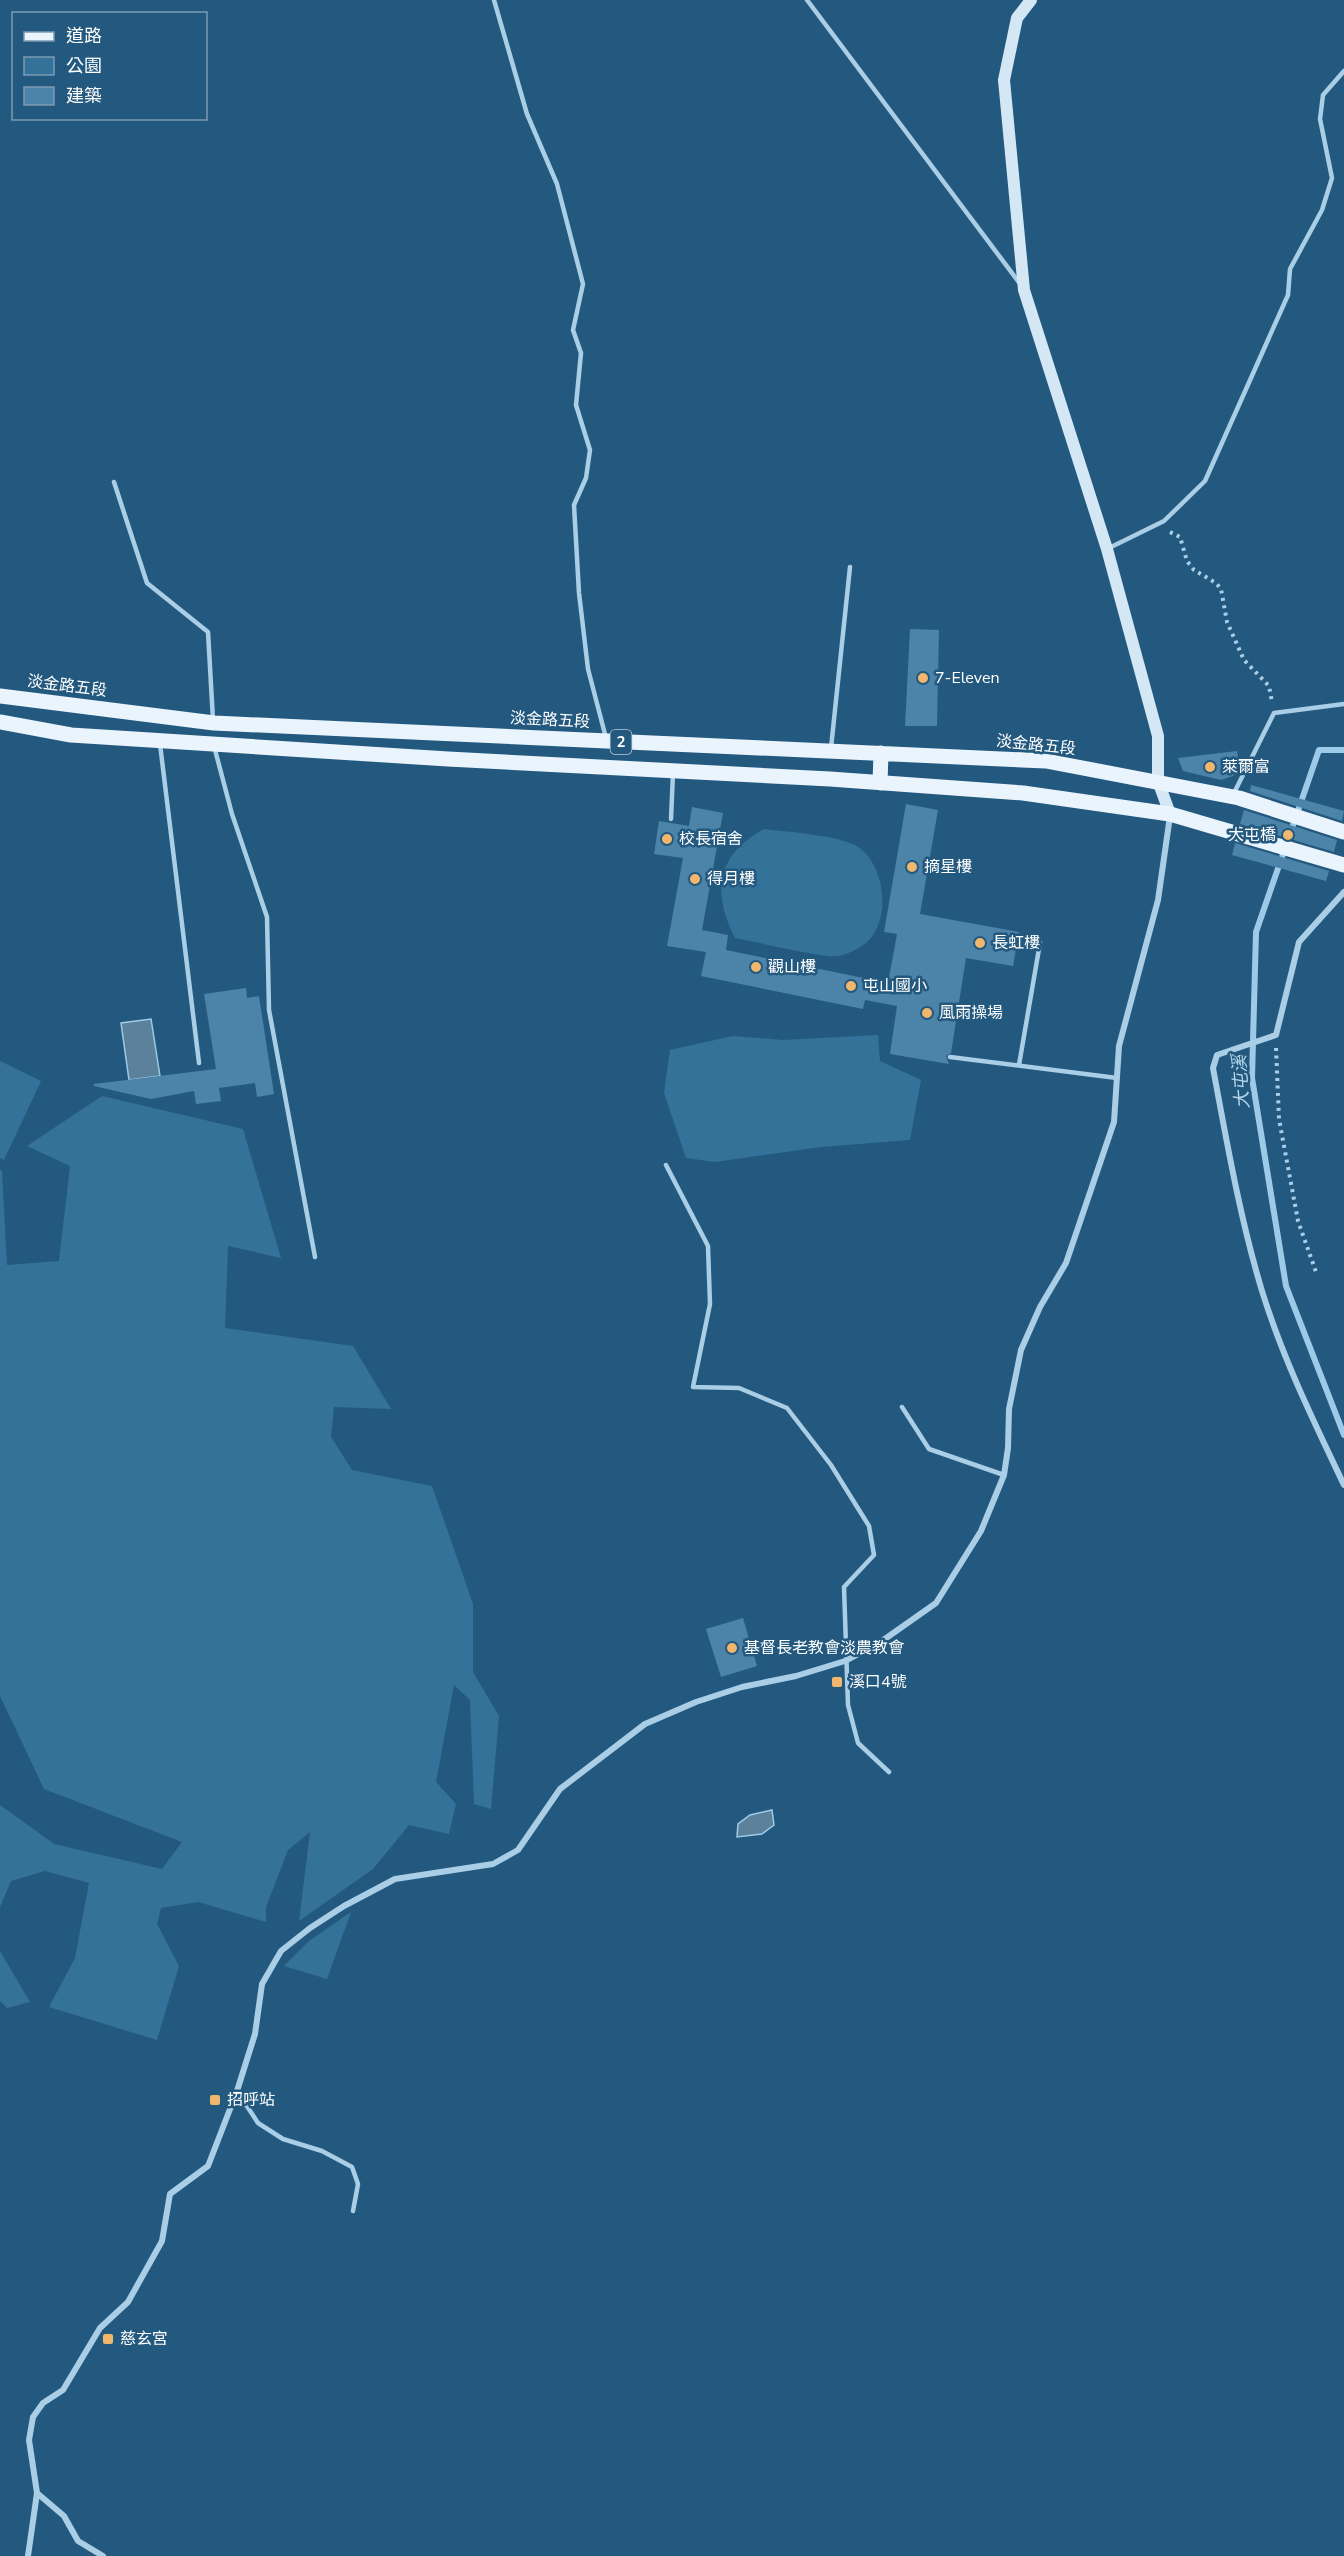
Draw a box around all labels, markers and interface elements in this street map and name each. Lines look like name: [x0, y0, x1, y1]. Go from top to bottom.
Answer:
legend: [12, 12, 207, 120]
text: 道路: [66, 24, 102, 48]
text: 公園: [66, 54, 102, 78]
text: 建築: [66, 84, 102, 108]
place label: 7-Eleven: [935, 667, 1000, 689]
street label: 淡金路五段: [26, 670, 108, 702]
marker: 7-Eleven: [916, 671, 930, 685]
street label: 淡金路五段: [509, 707, 591, 733]
road number: 2: [610, 730, 632, 754]
street label: 淡金路五段: [995, 730, 1077, 760]
place label: 萊爾富: [1222, 756, 1270, 778]
marker: 萊爾富: [1203, 760, 1217, 774]
place label: 大屯橋: [1228, 824, 1276, 846]
place label: 校長宿舍: [679, 828, 743, 850]
marker: 大屯橋: [1281, 828, 1295, 842]
marker: 校長宿舍: [660, 832, 674, 846]
place label: 摘星樓: [924, 856, 972, 878]
marker: 摘星樓: [905, 860, 919, 874]
place label: 得月樓: [707, 868, 755, 890]
marker: 得月樓: [688, 872, 702, 886]
place label: 長虹樓: [992, 932, 1040, 954]
marker: 長虹樓: [973, 936, 987, 950]
place label: 觀山樓: [768, 956, 816, 978]
marker: 觀山樓: [749, 960, 763, 974]
place label: 屯山國小: [863, 975, 927, 997]
marker: 屯山國小: [844, 979, 858, 993]
place label: 風雨操場: [939, 1002, 1003, 1024]
marker: 風雨操場: [920, 1006, 934, 1020]
water label: 大屯溪: [1227, 1051, 1255, 1110]
place label: 基督長老教會淡農教會: [744, 1637, 904, 1659]
marker: 基督長老教會淡農教會: [725, 1641, 739, 1655]
place label: 溪口4號: [849, 1671, 907, 1693]
marker: 溪口4號: [830, 1675, 844, 1689]
place label: 招呼站: [227, 2089, 275, 2111]
marker: 招呼站: [208, 2093, 222, 2107]
place label: 慈玄宮: [120, 2328, 168, 2350]
marker: 慈玄宮: [101, 2332, 115, 2346]

